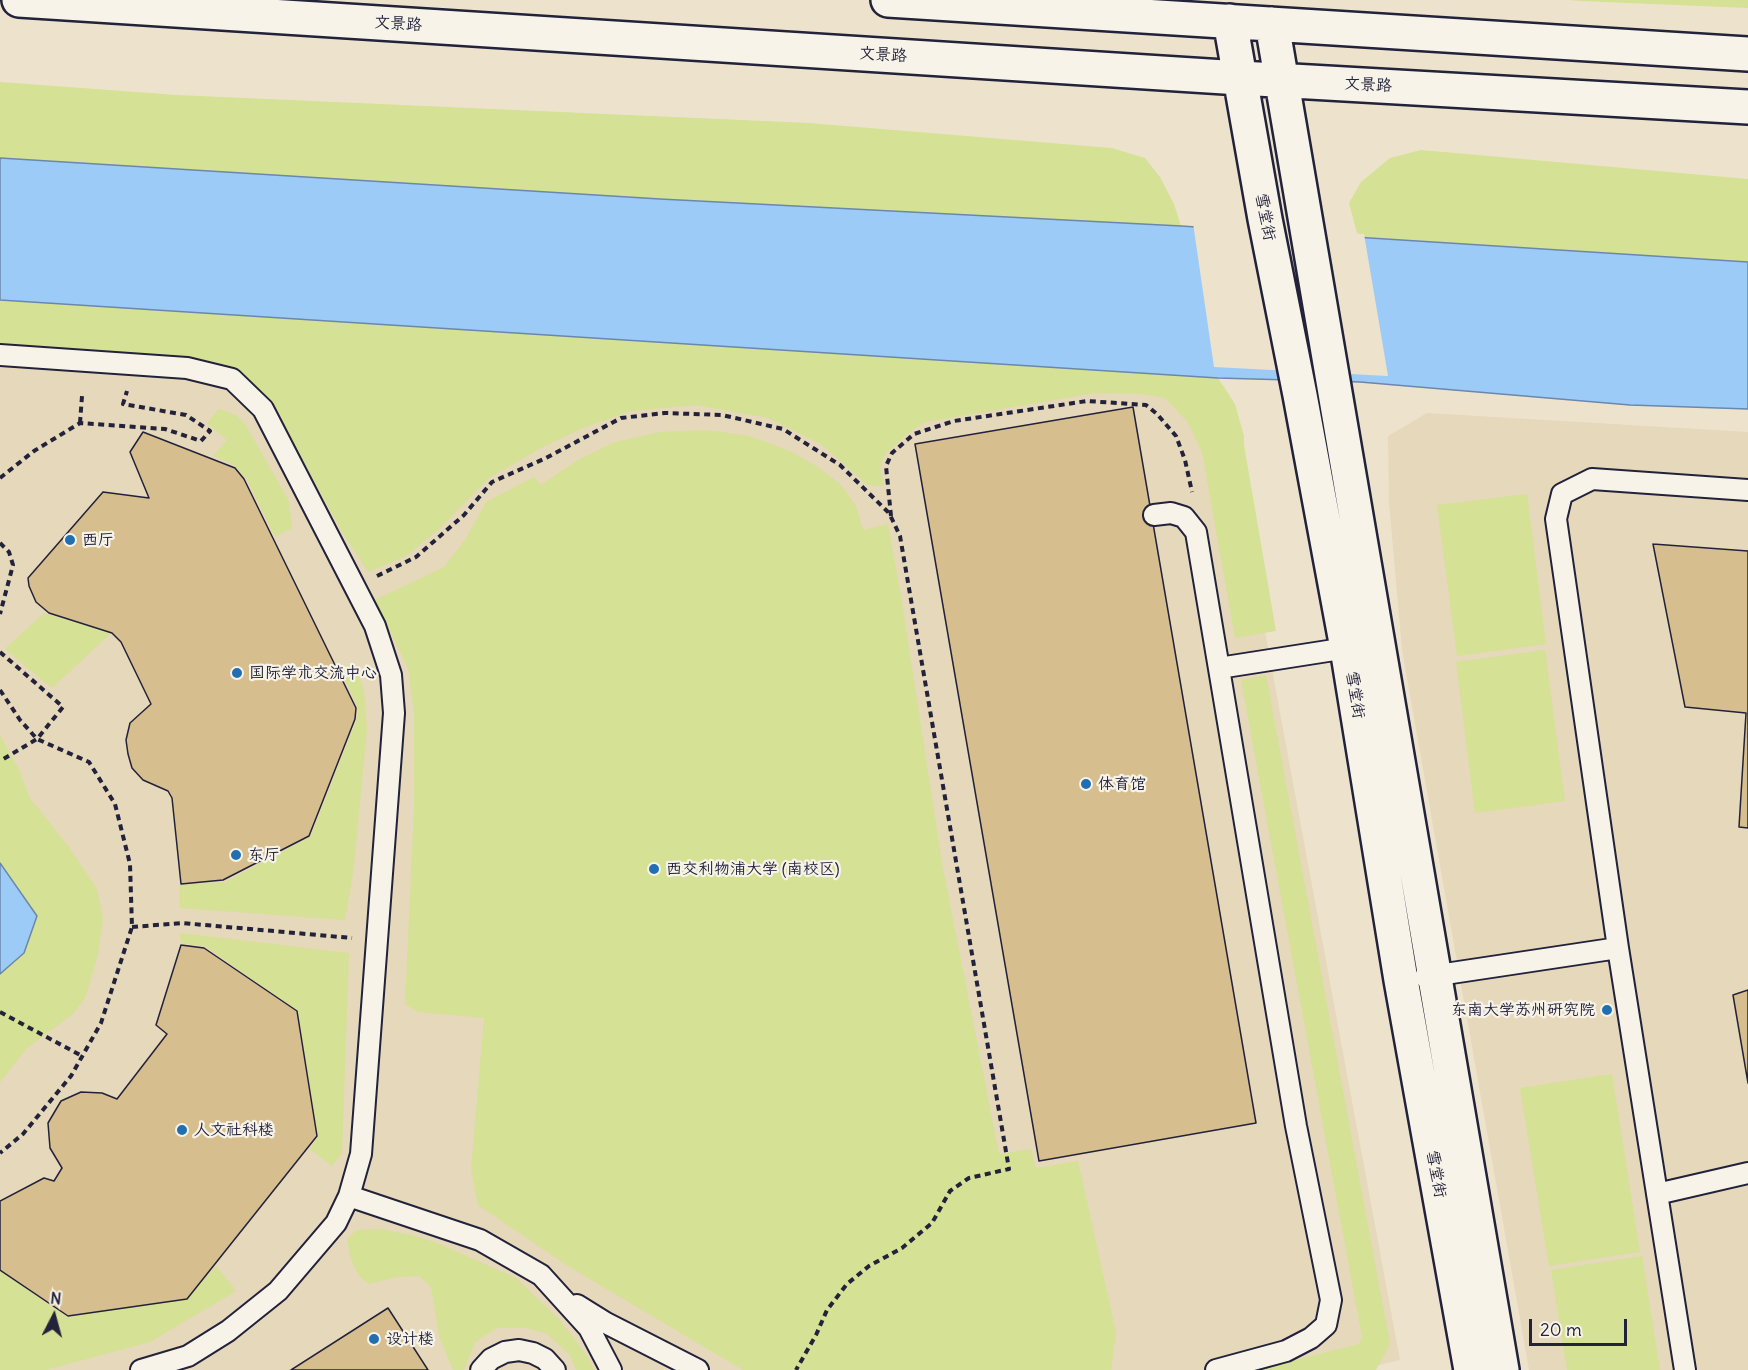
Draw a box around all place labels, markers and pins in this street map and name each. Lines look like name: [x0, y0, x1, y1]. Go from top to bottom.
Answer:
place label: 西厅: [82, 530, 114, 550]
marker: 西厅: [63, 533, 77, 547]
place label: 国际学术交流中心: [249, 663, 377, 683]
marker: 国际学术交流中心: [230, 666, 244, 680]
place label: 体育馆: [1098, 774, 1146, 794]
marker: 体育馆: [1079, 777, 1093, 791]
place label: 东厅: [248, 845, 280, 865]
marker: 东厅: [229, 848, 243, 862]
place label: 西交利物浦大学 (南校区): [666, 859, 839, 879]
marker: 西交利物浦大学 (南校区): [647, 862, 661, 876]
place label: 东南大学苏州研究院: [1451, 1000, 1595, 1020]
marker: 东南大学苏州研究院: [1600, 1003, 1614, 1017]
place label: 人文社科楼: [194, 1120, 274, 1140]
marker: 人文社科楼: [175, 1123, 189, 1137]
place label: 设计楼: [386, 1329, 434, 1349]
marker: 设计楼: [367, 1332, 381, 1346]

